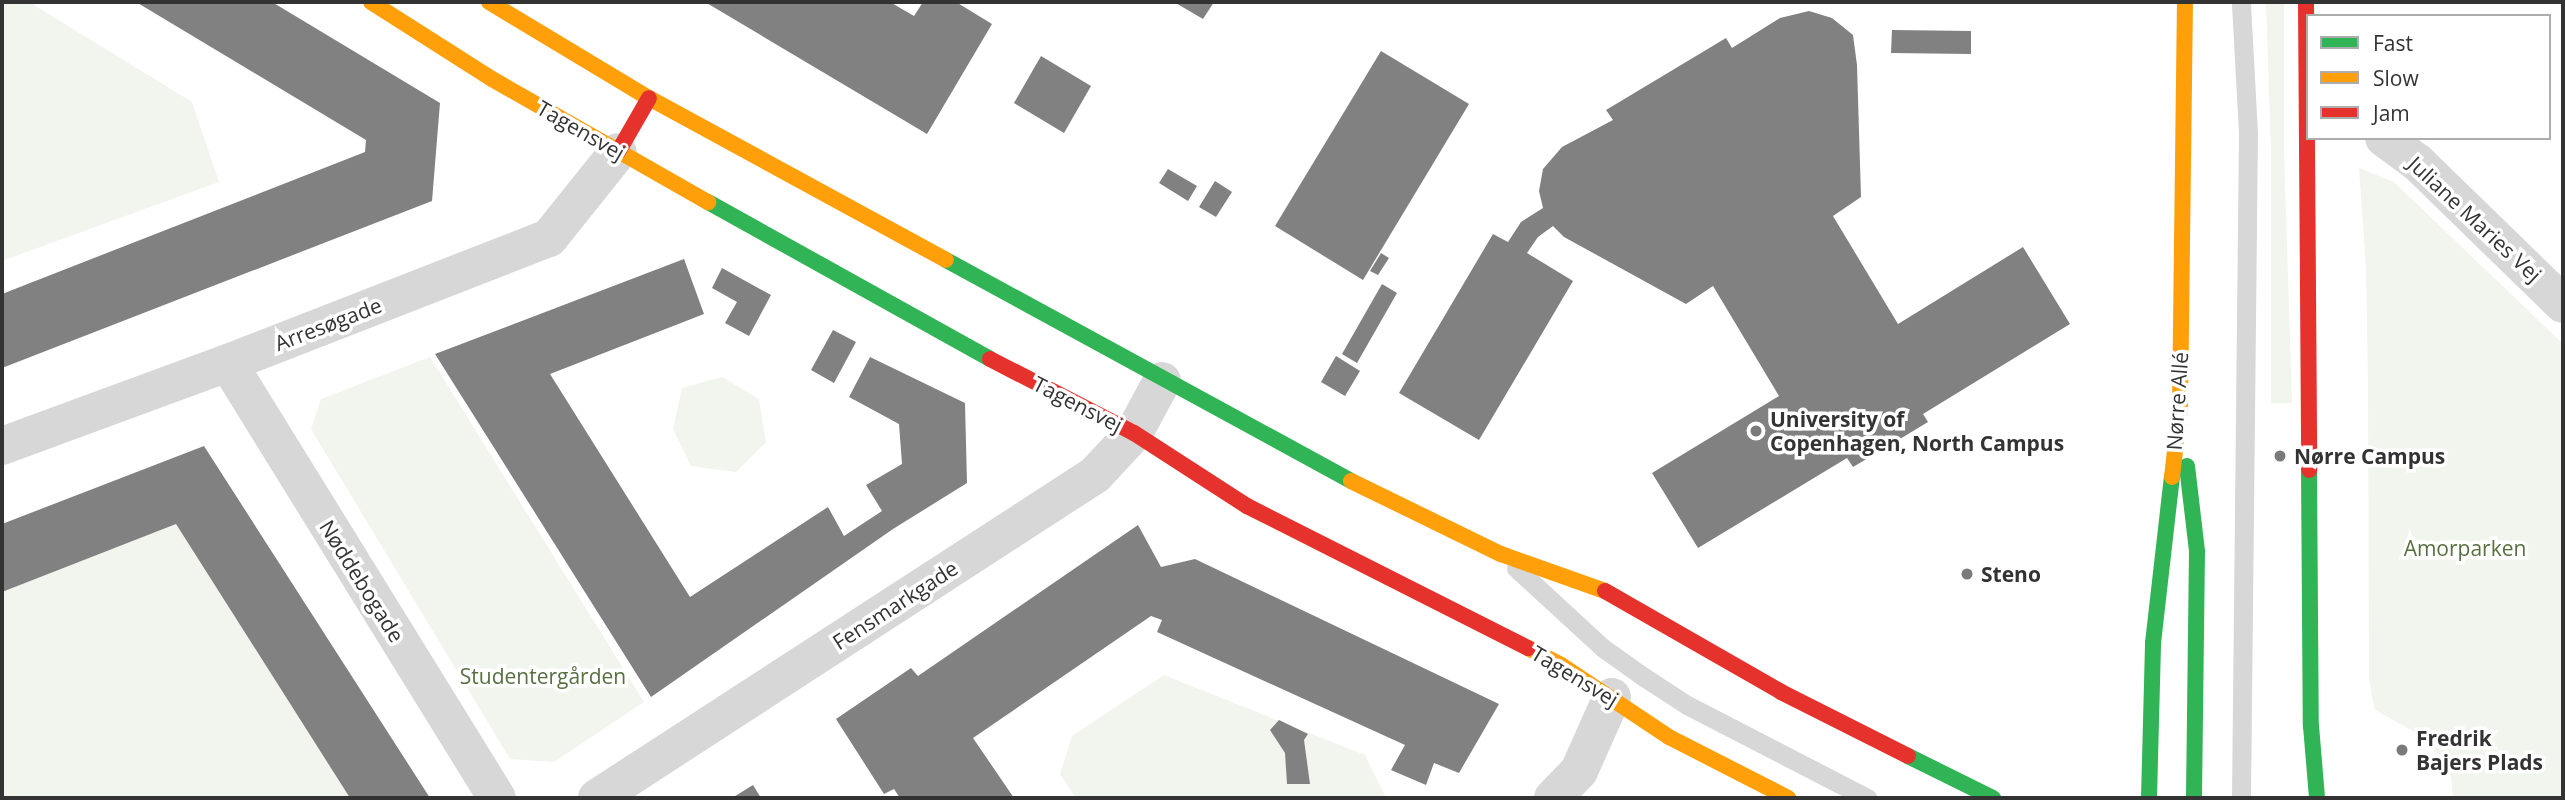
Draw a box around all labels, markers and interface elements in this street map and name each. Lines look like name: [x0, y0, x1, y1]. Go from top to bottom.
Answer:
legend: [2306, 14, 2551, 140]
text: Fast: [2373, 29, 2413, 57]
text: Slow: [2373, 64, 2419, 92]
street label: Tagensvej: [533, 95, 629, 165]
text: Jam: [2373, 99, 2410, 127]
street label: Juliane Maries Vej: [2403, 151, 2547, 287]
street label: Arresøgade: [271, 292, 385, 356]
street label: Nørre Allé: [2161, 351, 2193, 451]
street label: Tagensvej: [1029, 371, 1127, 437]
place label: University of Copenhagen, North Campus: [1770, 406, 2064, 456]
marker: University of Copenhagen, North Campus: [1748, 423, 1764, 439]
place label: Nørre Campus: [2294, 443, 2445, 469]
marker: Nørre Campus: [2272, 448, 2288, 464]
street label: Nøddebogade: [314, 515, 410, 647]
park label: Amorparken: [2404, 535, 2526, 561]
street label: Fensmarkgade: [828, 555, 962, 655]
place label: Steno: [1981, 561, 2041, 587]
marker: Steno: [1959, 566, 1975, 582]
street label: Tagensvej: [1527, 640, 1623, 712]
park label: Studentergården: [460, 663, 626, 689]
place label: Fredrik Bajers Plads: [2416, 725, 2543, 775]
marker: Fredrik Bajers Plads: [2394, 742, 2410, 758]

